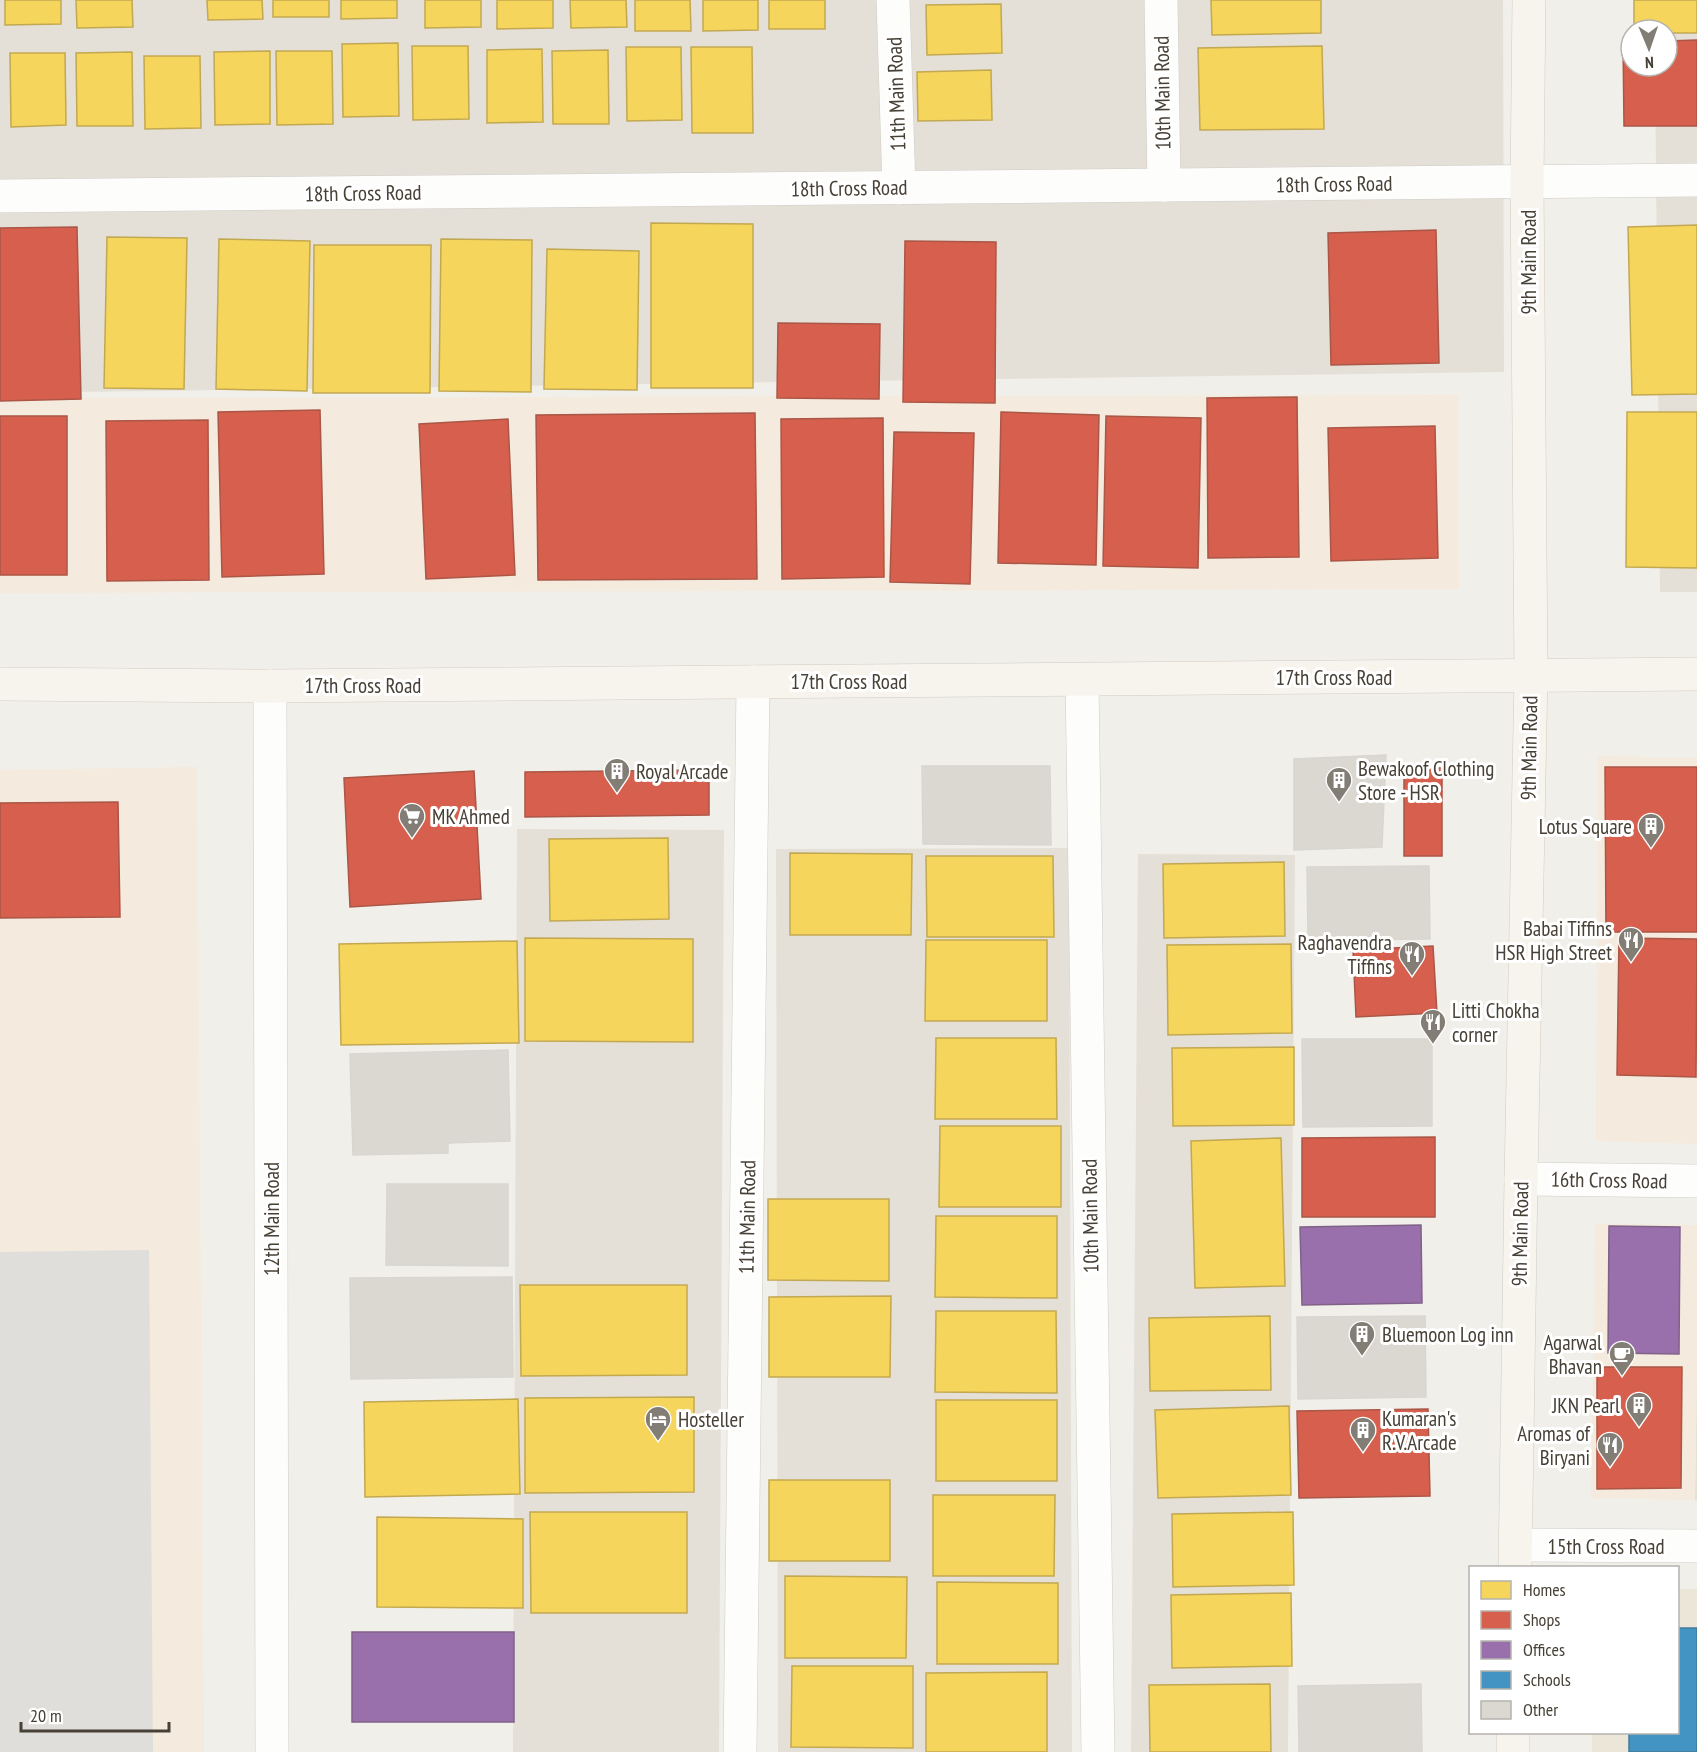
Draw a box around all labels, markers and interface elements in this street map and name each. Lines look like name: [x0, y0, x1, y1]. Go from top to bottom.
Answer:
north arrow: [1619, 18, 1679, 78]
street label: 11th Main Road: [881, 36, 911, 152]
street label: 10th Main Road: [1148, 36, 1176, 150]
text: N: [1645, 53, 1654, 73]
street label: 18th Cross Road: [1275, 169, 1393, 199]
street label: 18th Cross Road: [790, 173, 908, 203]
street label: 18th Cross Road: [304, 178, 422, 208]
street label: 9th Main Road: [1515, 210, 1542, 314]
street label: 17th Cross Road: [1276, 664, 1392, 691]
street label: 17th Cross Road: [791, 668, 907, 695]
street label: 17th Cross Road: [305, 672, 421, 699]
street label: 9th Main Road: [1515, 695, 1543, 801]
place label: Bewakoof Clothing Store - HSR: [1358, 755, 1494, 806]
building icon: Royal Arcade: [602, 756, 632, 794]
place label: Royal Arcade: [636, 758, 729, 785]
building icon: Bewakoof Clothing Store - HSR: [1324, 765, 1354, 803]
supermarket icon: MK Ahmed: [397, 801, 427, 839]
place label: MK Ahmed: [432, 803, 510, 830]
building icon: Lotus Square: [1636, 811, 1666, 849]
place label: Lotus Square: [1539, 813, 1632, 840]
place label: Babai Tiffins HSR High Street: [1495, 915, 1612, 966]
restaurant icon: Babai Tiffins HSR High Street: [1616, 925, 1646, 963]
place label: Raghavendra Tiffins: [1298, 929, 1392, 980]
restaurant icon: Raghavendra Tiffins: [1397, 939, 1427, 977]
place label: Litti Chokha corner: [1452, 997, 1540, 1048]
restaurant icon: Litti Chokha corner: [1418, 1007, 1448, 1045]
street label: 10th Main Road: [1076, 1159, 1104, 1273]
street label: 11th Main Road: [733, 1160, 761, 1274]
street label: 12th Main Road: [258, 1162, 285, 1276]
street label: 16th Cross Road: [1550, 1165, 1668, 1195]
street label: 9th Main Road: [1506, 1181, 1534, 1287]
building icon: Bluemoon Log inn: [1347, 1319, 1377, 1357]
place label: Bluemoon Log inn: [1382, 1321, 1513, 1348]
place label: Agarwal Bhavan: [1543, 1329, 1602, 1380]
cafe icon: Agarwal Bhavan: [1607, 1339, 1637, 1377]
building icon: JKN Pearl: [1624, 1390, 1654, 1428]
place label: JKN Pearl: [1551, 1392, 1620, 1419]
hotel icon: Hosteller: [643, 1404, 673, 1442]
place label: Kumaran's R.V.Arcade: [1382, 1405, 1457, 1456]
place label: Hosteller: [678, 1406, 744, 1433]
building icon: Kumaran's R.V.Arcade: [1348, 1415, 1378, 1453]
place label: Aromas of Biryani: [1517, 1420, 1591, 1471]
restaurant icon: Aromas of Biryani: [1595, 1430, 1625, 1468]
street label: 15th Cross Road: [1547, 1533, 1665, 1560]
legend: [1469, 1566, 1679, 1734]
text: Homes: [1523, 1578, 1566, 1601]
text: Shops: [1523, 1608, 1560, 1631]
text: Offices: [1523, 1638, 1565, 1661]
text: Schools: [1523, 1668, 1571, 1691]
scale bar: [21, 1695, 170, 1733]
text: Other: [1523, 1698, 1558, 1721]
text: 20 m: [30, 1704, 62, 1727]

